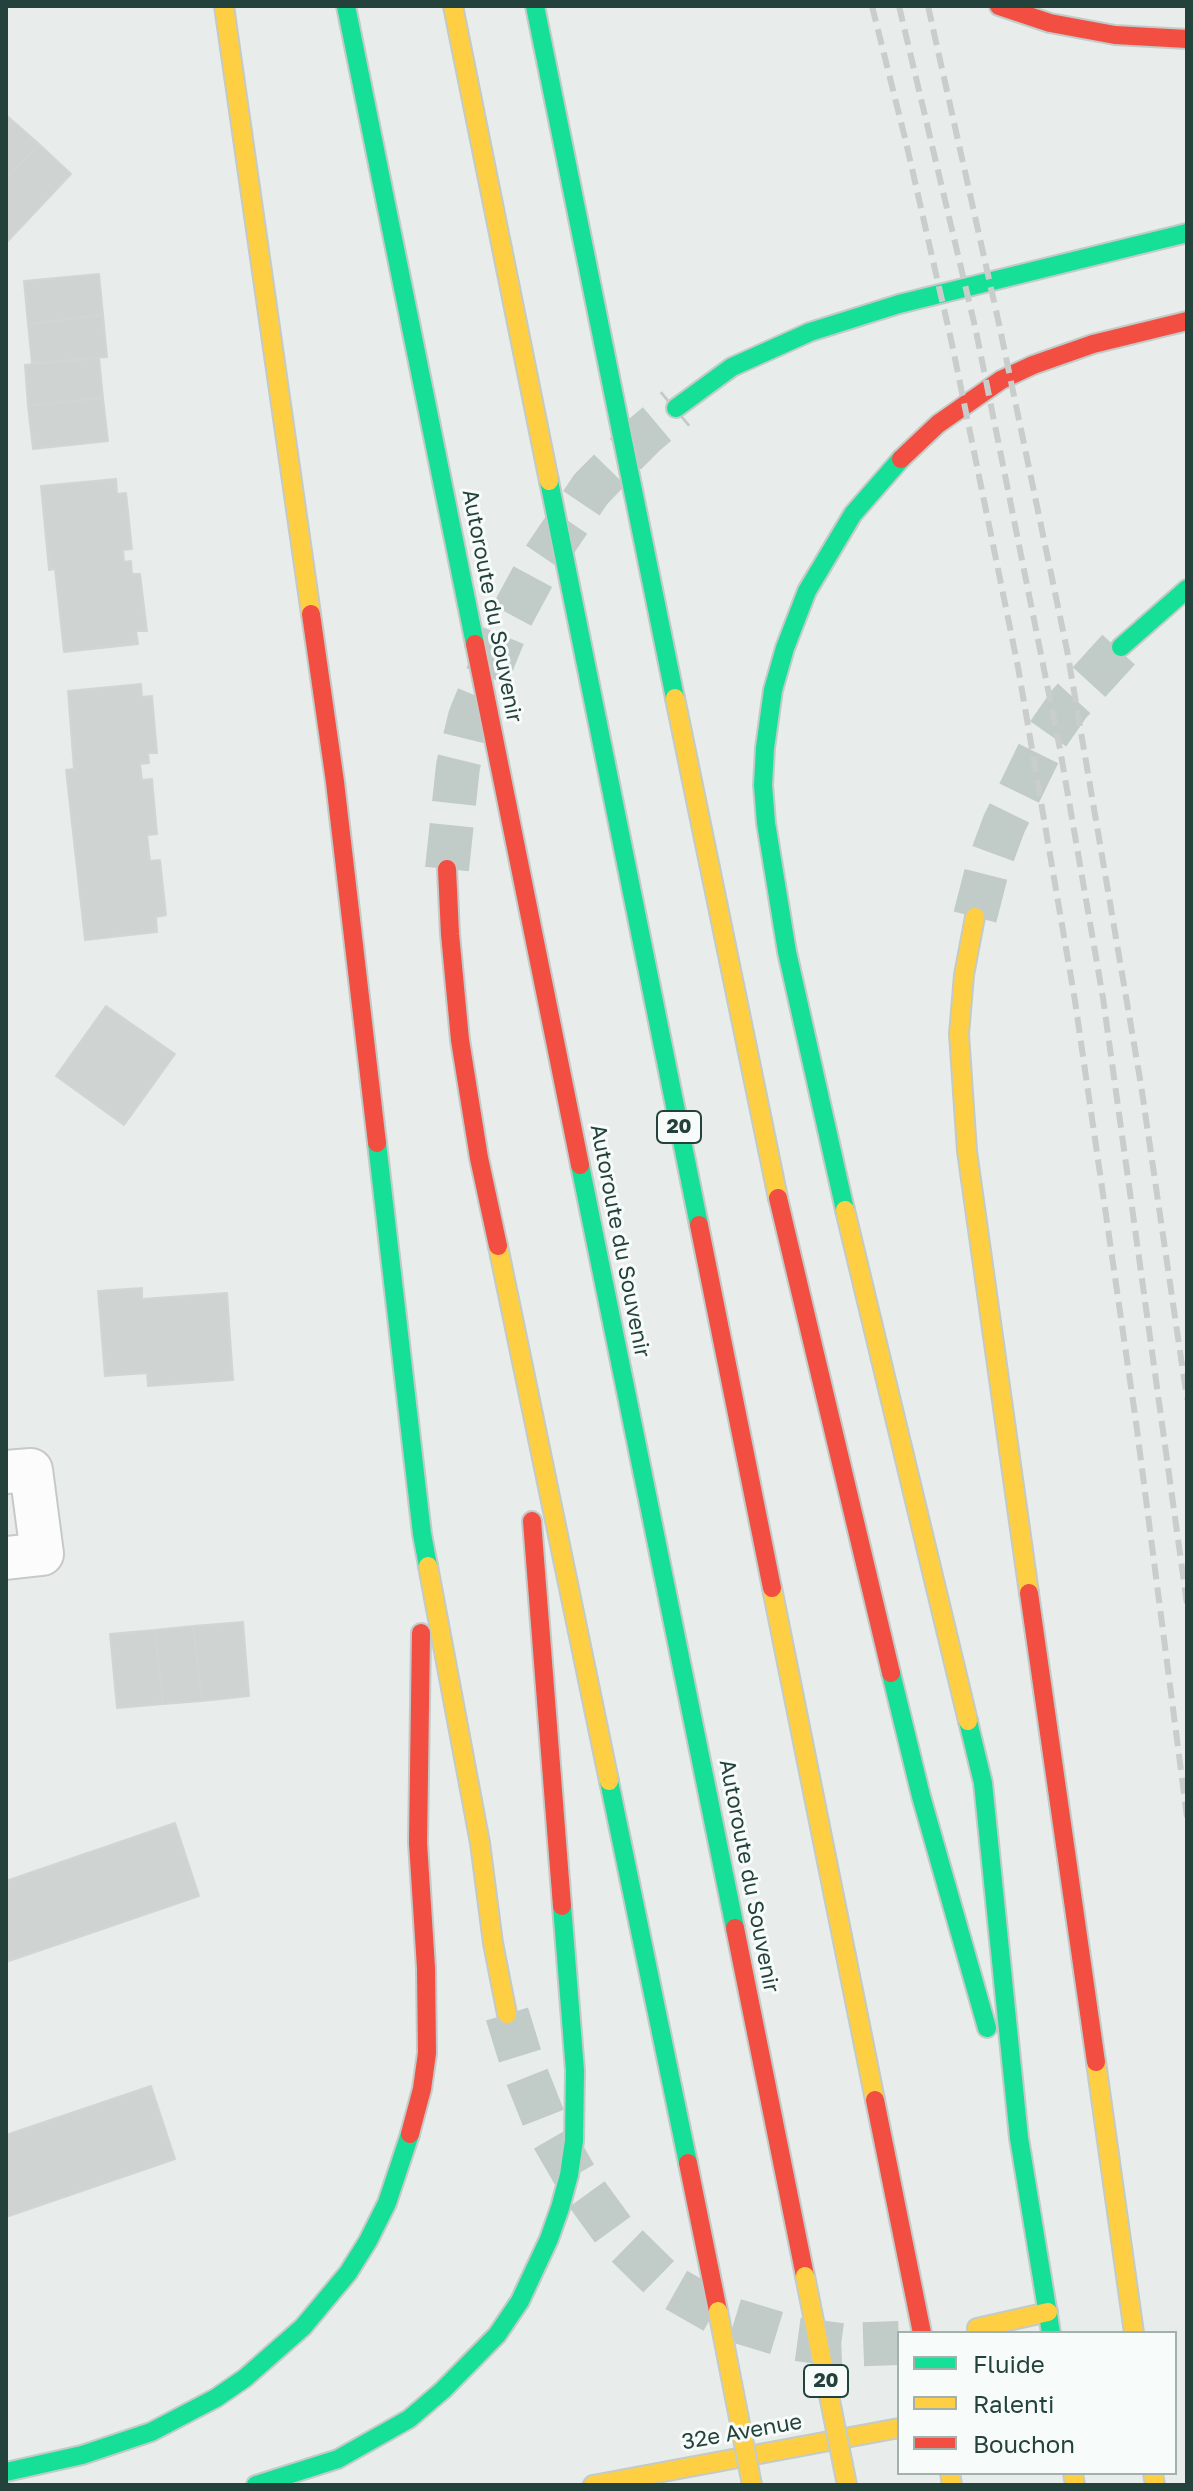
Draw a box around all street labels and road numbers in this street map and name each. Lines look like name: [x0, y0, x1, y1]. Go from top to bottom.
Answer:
street label: Autoroute du Souvenir: [456, 487, 528, 725]
road number: 20: [657, 1111, 701, 1143]
street label: Autoroute du Souvenir: [584, 1122, 656, 1360]
street label: Autoroute du Souvenir: [713, 1757, 785, 1995]
road number: 20: [804, 2365, 848, 2397]
street label: 32e Avenue: [680, 2408, 804, 2456]

